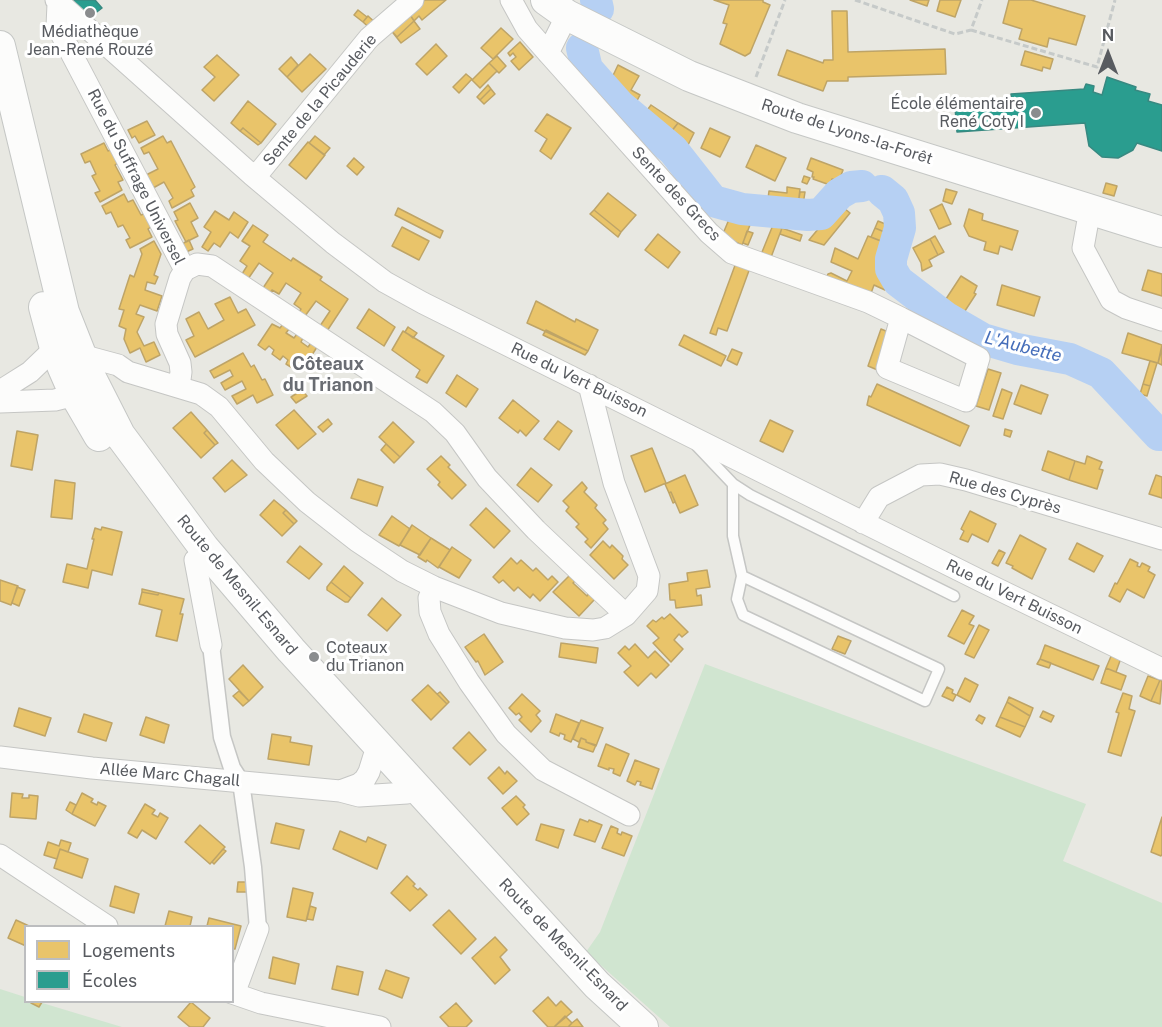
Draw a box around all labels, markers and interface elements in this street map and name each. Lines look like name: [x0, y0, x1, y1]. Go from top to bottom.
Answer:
marker: Médiathèque Jean-René Rouzé: [83, 6, 97, 20]
place label: Médiathèque Jean-René Rouzé: [27, 22, 153, 60]
north arrow: [1078, 24, 1138, 84]
text: N: [1102, 26, 1114, 45]
street label: Sente de la Picauderie: [259, 30, 381, 170]
street label: Rue du Suffrage Universel: [83, 86, 189, 268]
place label: École élémentaire René Coty I: [890, 94, 1024, 132]
street label: Route de Lyons-la-Forêt: [759, 95, 935, 169]
marker: École élémentaire René Coty I: [1029, 106, 1043, 120]
street label: Sente des Grecs: [627, 143, 725, 245]
water label: L'Aubette: [982, 327, 1064, 367]
street label: Rue du Vert Buisson: [508, 339, 650, 421]
district label: Côteaux du Trianon: [283, 353, 373, 395]
street label: Rue des Cyprès: [947, 468, 1063, 518]
street label: Route de Mesnil-Esnard: [173, 511, 301, 659]
street label: Rue du Vert Buisson: [943, 556, 1085, 638]
place label: Coteaux du Trianon: [326, 638, 404, 676]
marker: Coteaux du Trianon: [307, 650, 321, 664]
street label: Allée Marc Chagall: [99, 759, 241, 791]
street label: Route de Mesnil-Esnard: [495, 875, 631, 1015]
legend: [24, 925, 234, 1003]
text: Logements: [82, 940, 175, 961]
text: Écoles: [82, 970, 137, 991]

